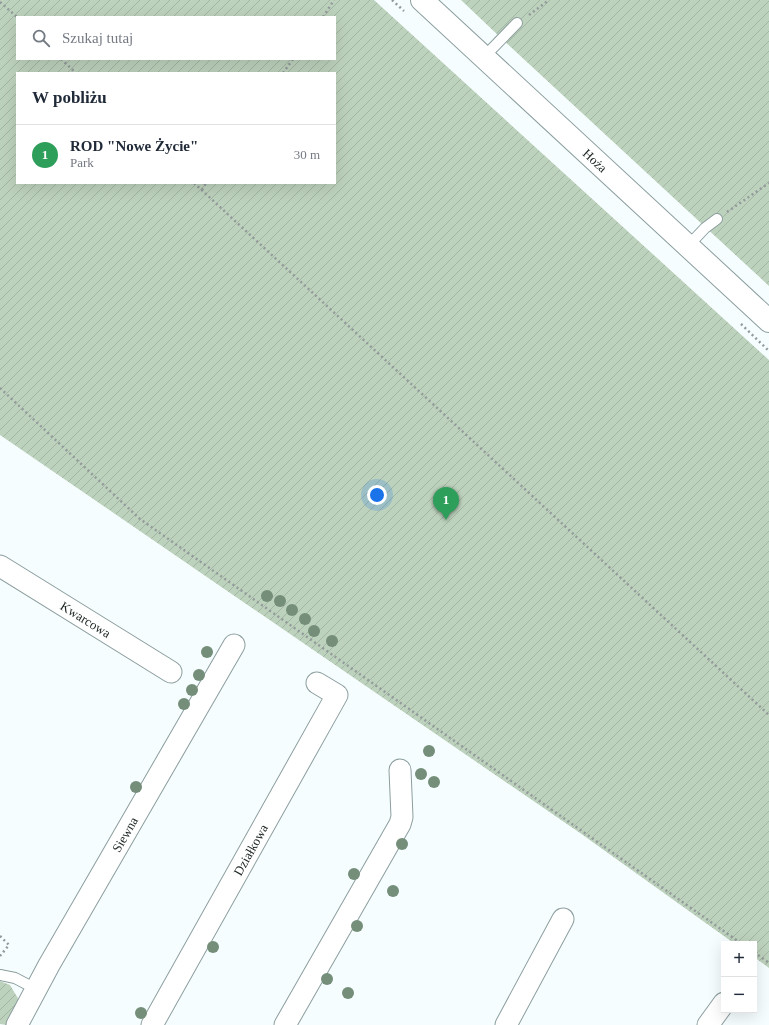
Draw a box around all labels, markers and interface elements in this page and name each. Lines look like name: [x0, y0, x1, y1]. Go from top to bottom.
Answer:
search box: [16, 16, 336, 60]
icon: search: [30, 27, 52, 49]
text: Szukaj tutaj: [62, 30, 133, 46]
text: W pobliżu: [32, 88, 107, 107]
text: ROD "Nowe Życie": [70, 138, 198, 154]
street label: Hoża: [580, 146, 610, 176]
text: 1: [42, 147, 48, 162]
text: 30 m: [294, 147, 320, 162]
text: Park: [70, 155, 94, 170]
your location: [367, 485, 387, 505]
pin: 1: [433, 487, 459, 520]
street label: Kwarcowa: [58, 598, 114, 641]
street label: Siewna: [109, 814, 141, 855]
street label: Działkowa: [230, 821, 271, 878]
map controls: [721, 941, 757, 1013]
button: +: [721, 941, 757, 977]
button: −: [721, 977, 757, 1013]

